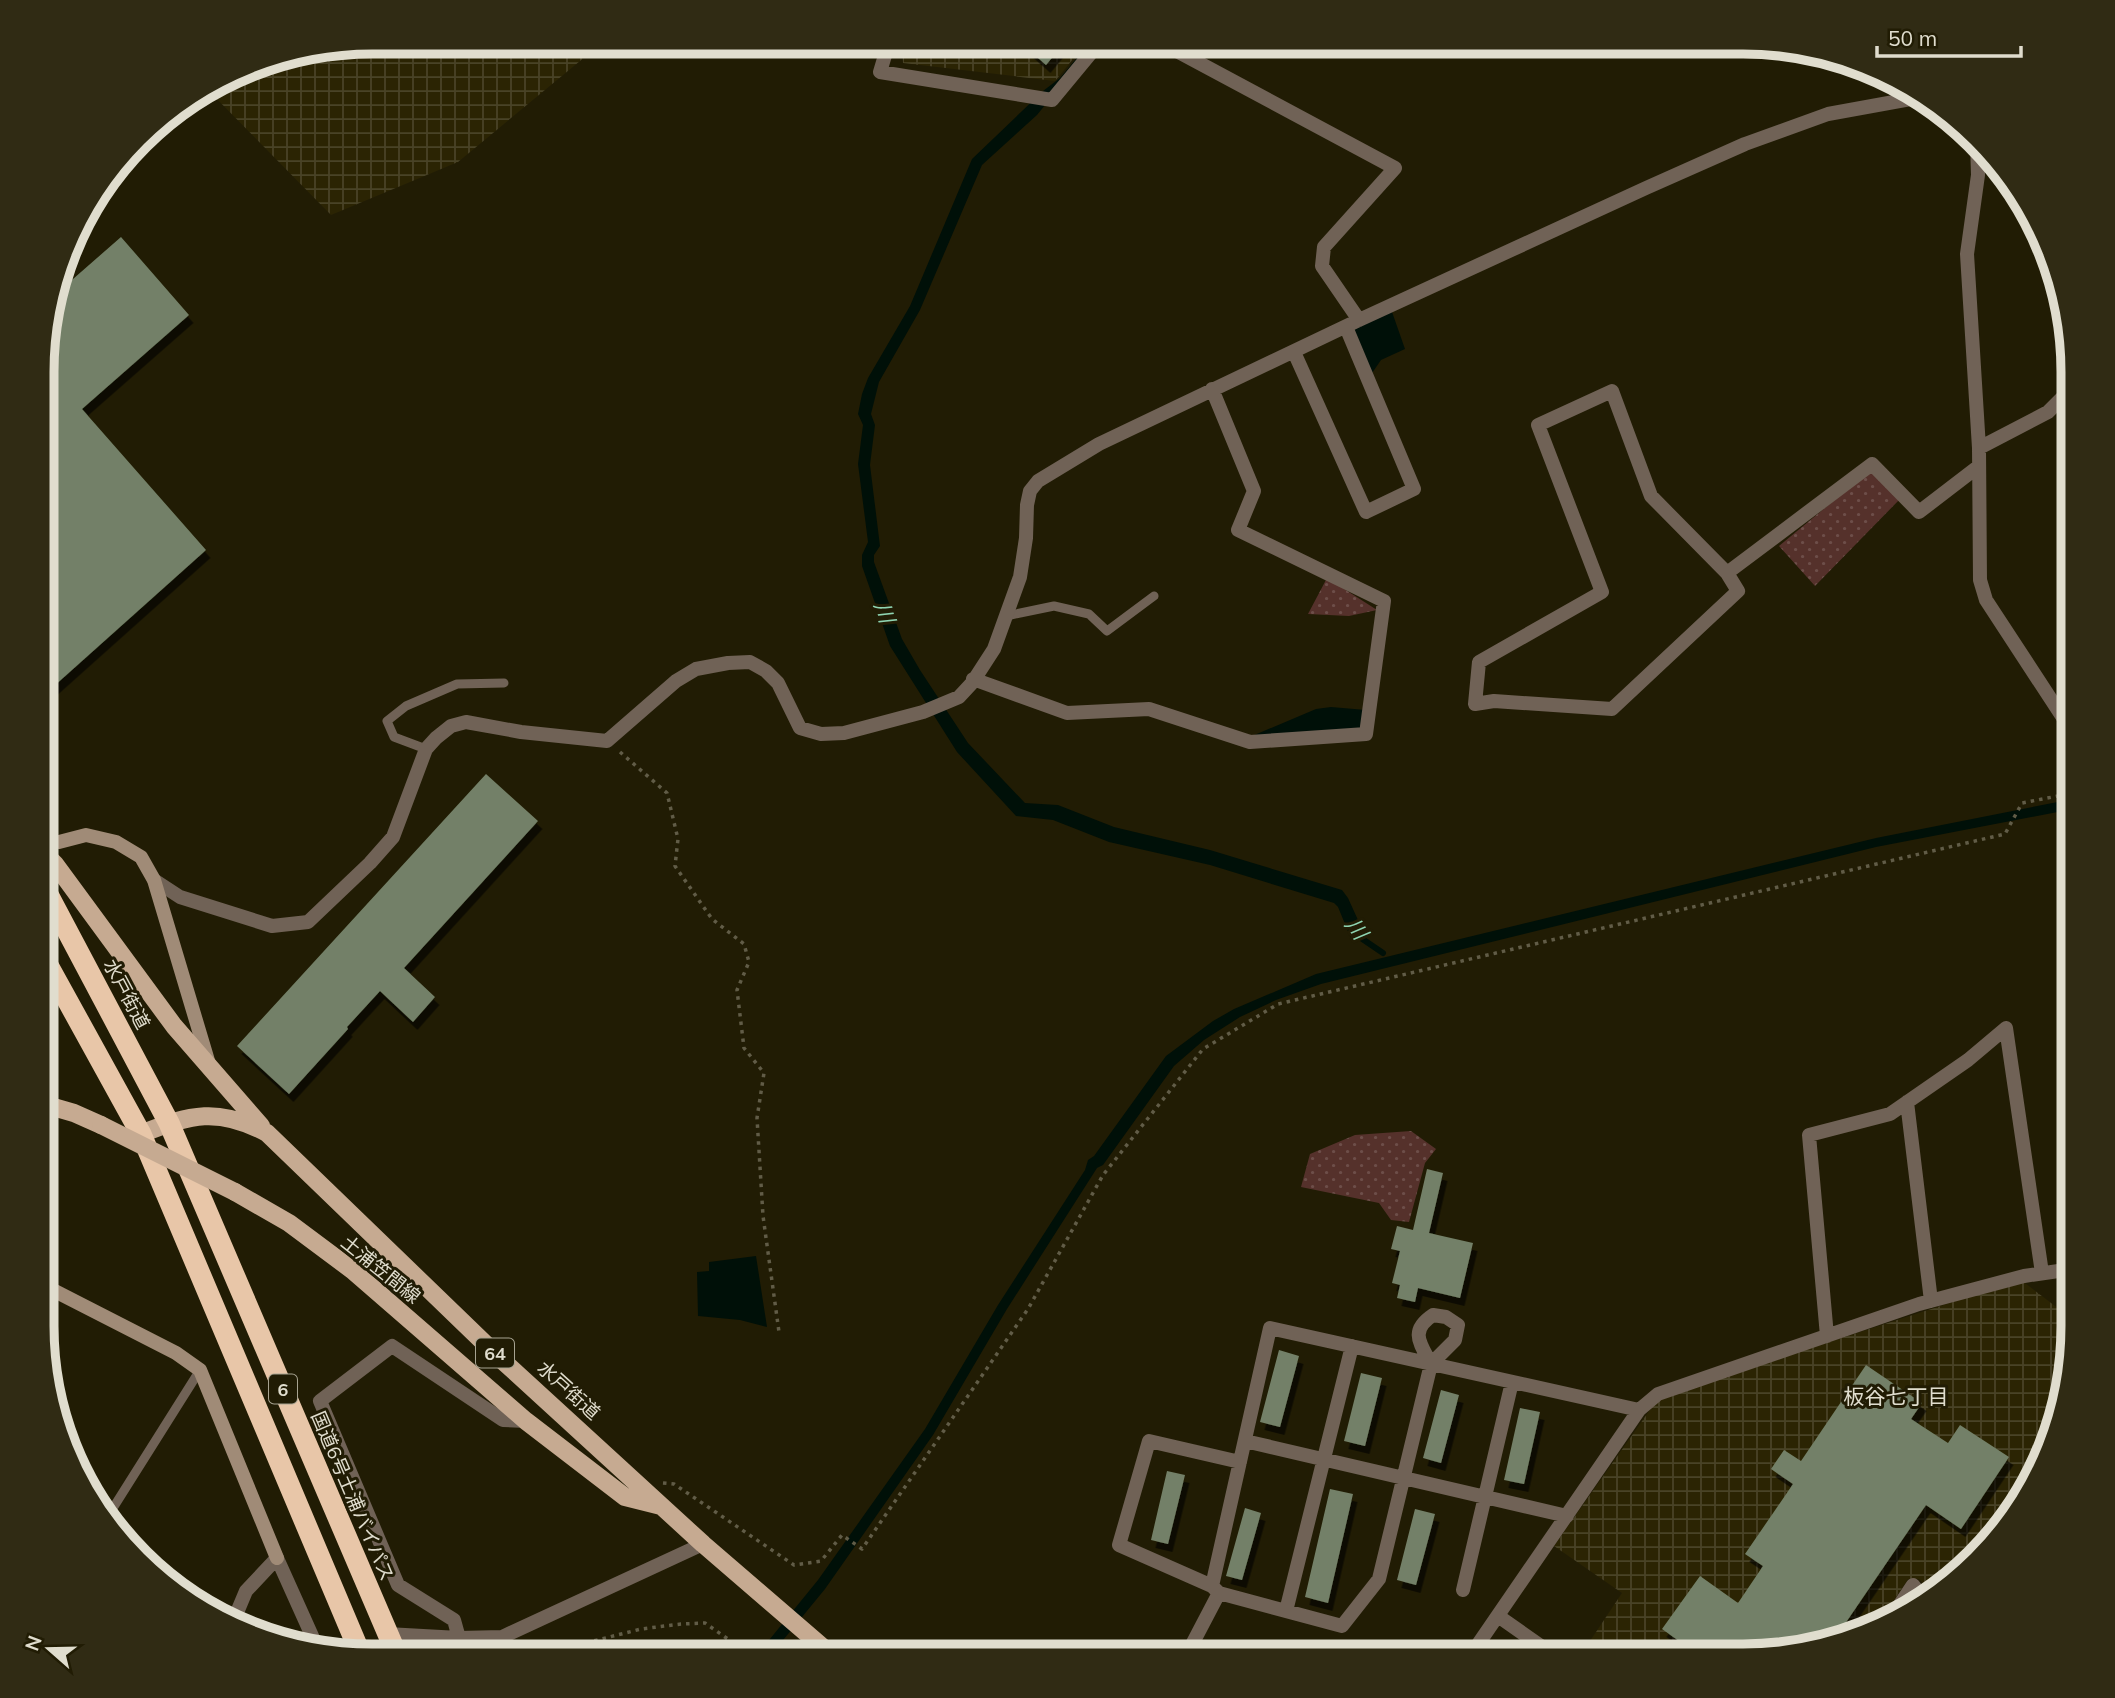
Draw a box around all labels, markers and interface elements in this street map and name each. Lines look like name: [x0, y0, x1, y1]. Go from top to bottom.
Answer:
scale bar: [1877, 14, 2021, 58]
text: 50 m: [1888, 25, 1937, 51]
water label: 川: [869, 598, 901, 628]
water label: 川: [1340, 912, 1375, 946]
street label: 水戸街道: [99, 955, 155, 1033]
street label: 土浦笠間線: [337, 1230, 425, 1308]
road number: 64: [476, 1338, 514, 1368]
street label: 水戸街道: [533, 1356, 605, 1424]
road number: 6: [269, 1374, 297, 1404]
district label: 板谷七丁目: [1844, 1383, 1949, 1409]
street label: 国道6号土浦バイパス: [306, 1408, 400, 1584]
north arrow: [14, 1614, 84, 1684]
text: N: [19, 1632, 47, 1654]

